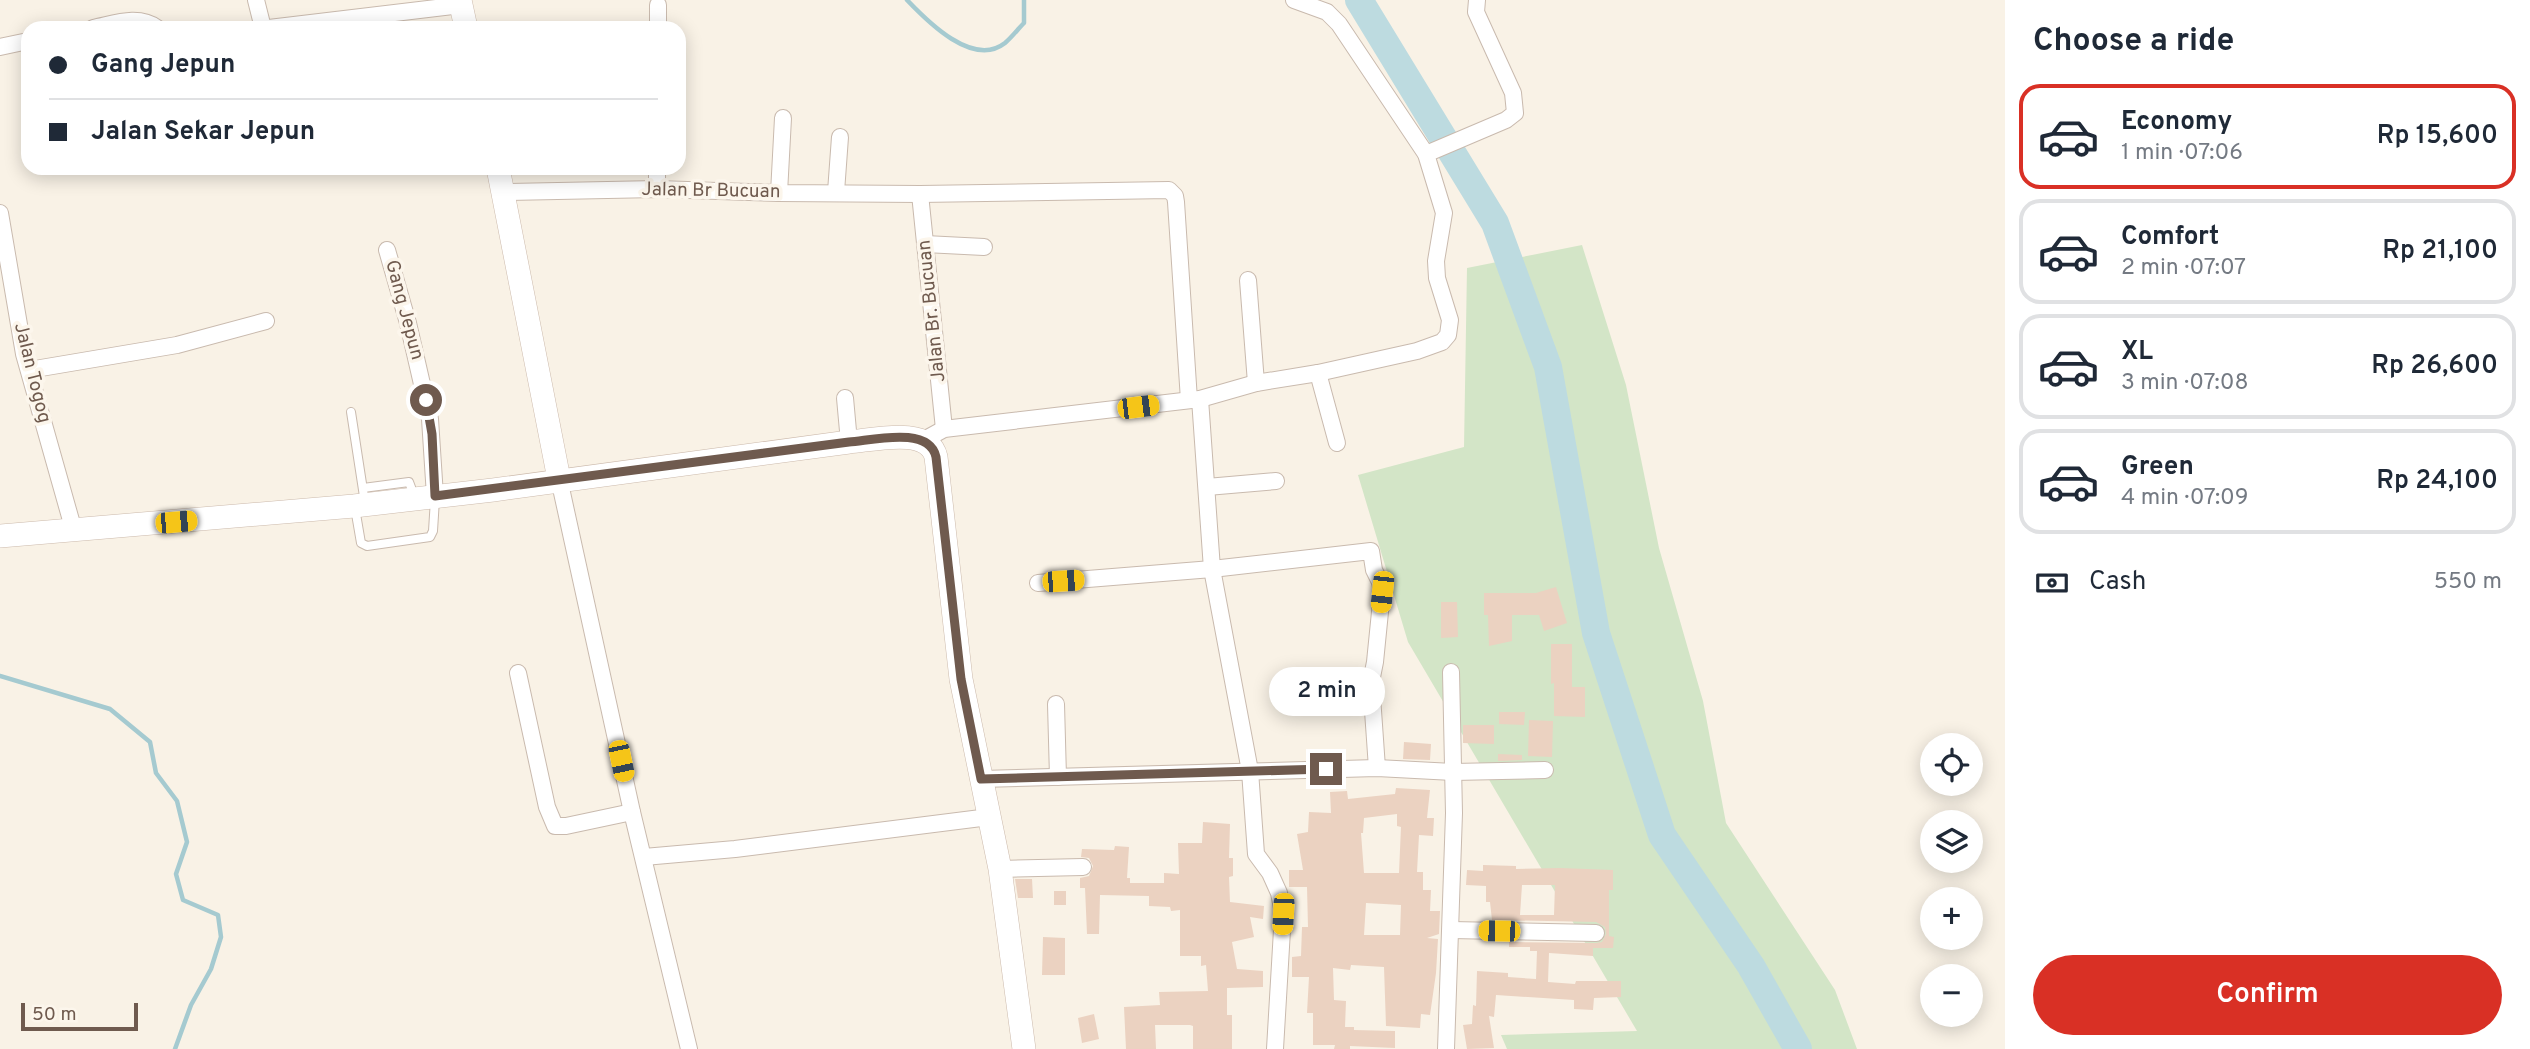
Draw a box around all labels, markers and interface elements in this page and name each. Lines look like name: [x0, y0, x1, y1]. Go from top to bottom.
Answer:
text: Choose a ride: [2033, 22, 2234, 62]
text: Gang Jepun: [91, 49, 235, 82]
icon: car: [2037, 105, 2100, 168]
text: Economy: [2121, 106, 2232, 139]
text: Jalan Sekar Jepun: [91, 116, 315, 149]
text: Rp 15,600: [2377, 120, 2498, 153]
text: 1 min · 07:06: [2121, 139, 2243, 168]
street label: Jalan Br Bucuan: [641, 178, 781, 204]
icon: car: [2037, 220, 2100, 283]
text: Comfort: [2121, 221, 2219, 254]
text: Rp 21,100: [2382, 235, 2498, 268]
street label: Jalan Br. Bucuan: [913, 239, 951, 383]
text: 2 min · 07:07: [2121, 254, 2246, 283]
street label: Gang Jepun: [379, 257, 429, 363]
street label: Jalan Togog: [8, 320, 56, 426]
icon: car: [2037, 335, 2100, 398]
text: XL: [2121, 336, 2153, 369]
text: Rp 26,600: [2371, 350, 2498, 383]
text: 3 min · 07:08: [2121, 369, 2249, 398]
route start: [410, 384, 442, 416]
car: [1116, 394, 1161, 420]
icon: car: [2037, 450, 2100, 513]
text: Green: [2121, 451, 2194, 484]
text: Rp 24,100: [2376, 465, 2498, 498]
text: 4 min · 07:09: [2121, 484, 2249, 513]
car: [155, 510, 198, 534]
icon: cash: [2033, 564, 2071, 602]
text: Cash: [2089, 566, 2146, 599]
text: 550 m: [2434, 568, 2502, 597]
car: [1042, 569, 1085, 593]
car: [1370, 570, 1395, 614]
callout: 2 min: [1268, 668, 1384, 716]
text: 2 min: [1297, 677, 1357, 706]
map controls: [1920, 733, 1983, 1027]
button: locate: [1920, 733, 1983, 796]
car: [607, 738, 636, 784]
route end: [1310, 753, 1342, 785]
button: layers: [1920, 810, 1983, 873]
button: +: [1920, 887, 1983, 950]
car: [1272, 892, 1295, 936]
car: [1478, 920, 1521, 942]
button: Confirm: [2033, 955, 2502, 1035]
button: −: [1920, 964, 1983, 1027]
scale bar: [21, 1000, 138, 1032]
text: 50 m: [32, 1003, 77, 1027]

